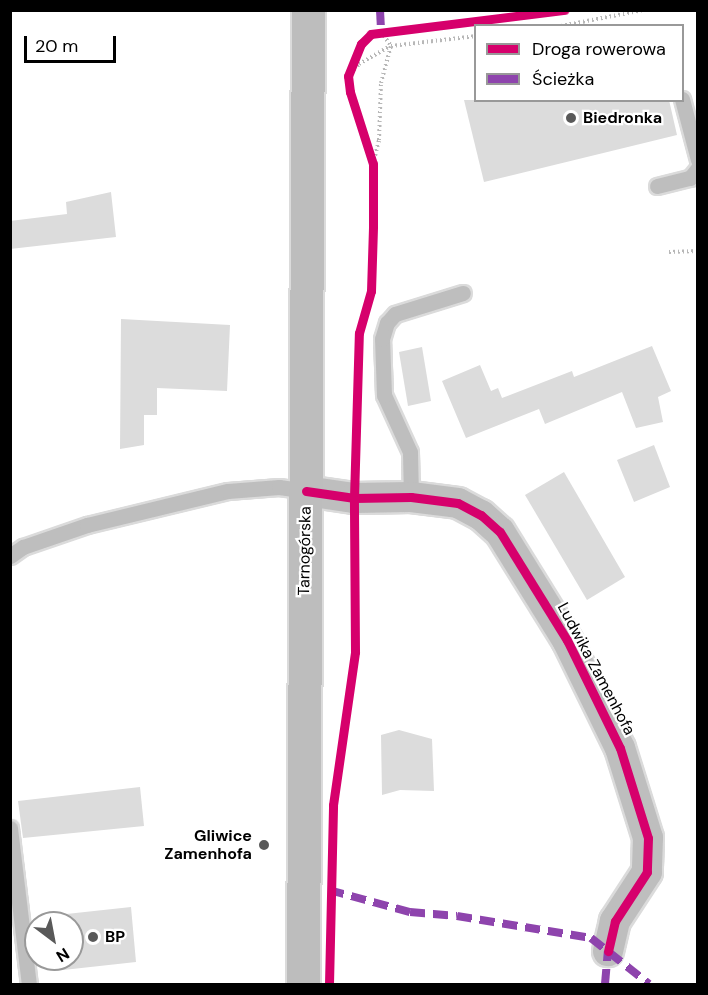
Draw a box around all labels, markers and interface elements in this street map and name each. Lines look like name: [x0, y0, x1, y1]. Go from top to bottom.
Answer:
scale bar: [27, 24, 118, 62]
legend: [474, 24, 684, 102]
text: 20 m: [35, 34, 78, 58]
text: Droga rowerowa: [532, 37, 666, 61]
text: Ścieżka: [532, 67, 594, 91]
place label: Biedronka: [583, 108, 662, 128]
marker: Biedronka: [564, 111, 578, 125]
street label: Tarnogórska: [295, 506, 315, 596]
street label: Ludwika Zamenhofa: [553, 600, 639, 738]
place label: Gliwice Zamenhofa: [164, 826, 252, 864]
marker: Gliwice Zamenhofa: [257, 838, 271, 852]
north arrow: [24, 911, 84, 971]
place label: BP: [105, 927, 125, 947]
marker: BP: [86, 930, 100, 944]
text: N: [52, 943, 73, 967]

